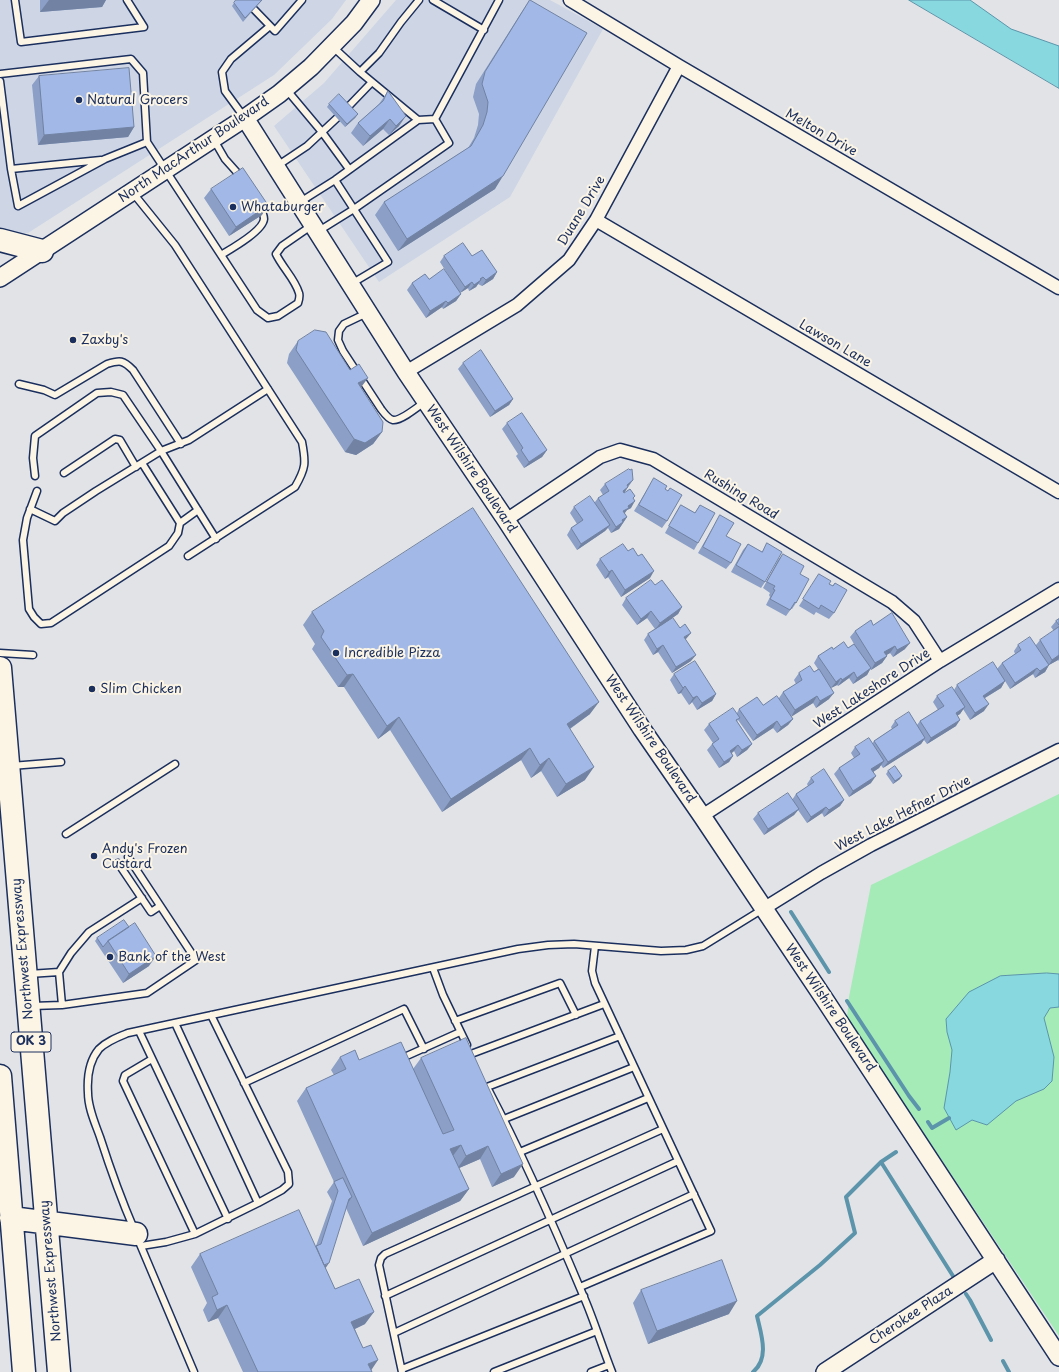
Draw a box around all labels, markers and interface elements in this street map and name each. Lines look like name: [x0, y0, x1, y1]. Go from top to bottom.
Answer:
place label: Natural Grocers: [87, 92, 188, 108]
street label: North MacArthur Boulevard: [116, 94, 272, 206]
marker: Natural Grocers: [74, 95, 84, 105]
street label: Melton Drive: [782, 106, 860, 160]
street label: Duane Drive: [555, 173, 609, 249]
place label: Whataburger: [241, 199, 324, 215]
marker: Whataburger: [228, 202, 238, 212]
street label: Lawson Lane: [796, 317, 874, 371]
place label: Zaxby's: [81, 332, 128, 348]
marker: Zaxby's: [68, 335, 78, 345]
street label: West Wilshire Boulevard: [422, 402, 520, 536]
street label: Rushing Road: [701, 467, 781, 523]
place label: Incredible Pizza: [344, 645, 440, 661]
street label: West Lakeshore Drive: [811, 646, 933, 732]
marker: Incredible Pizza: [331, 648, 341, 658]
street label: West Wilshire Boulevard: [601, 672, 699, 806]
place label: Slim Chicken: [100, 681, 182, 697]
marker: Slim Chicken: [87, 684, 97, 694]
street label: West Lake Hefner Drive: [833, 773, 973, 855]
place label: Andy's Frozen Custard: [102, 841, 188, 872]
marker: Andy's Frozen Custard: [89, 851, 99, 861]
street label: Northwest Expressway: [9, 878, 37, 1020]
street label: West Wilshire Boulevard: [781, 941, 879, 1075]
place label: Bank of the West: [118, 949, 226, 965]
marker: Bank of the West: [105, 952, 115, 962]
road number: OK 3: [11, 1032, 51, 1052]
street label: Northwest Expressway: [37, 1200, 65, 1342]
street label: Cherokee Plaza: [866, 1283, 956, 1349]

